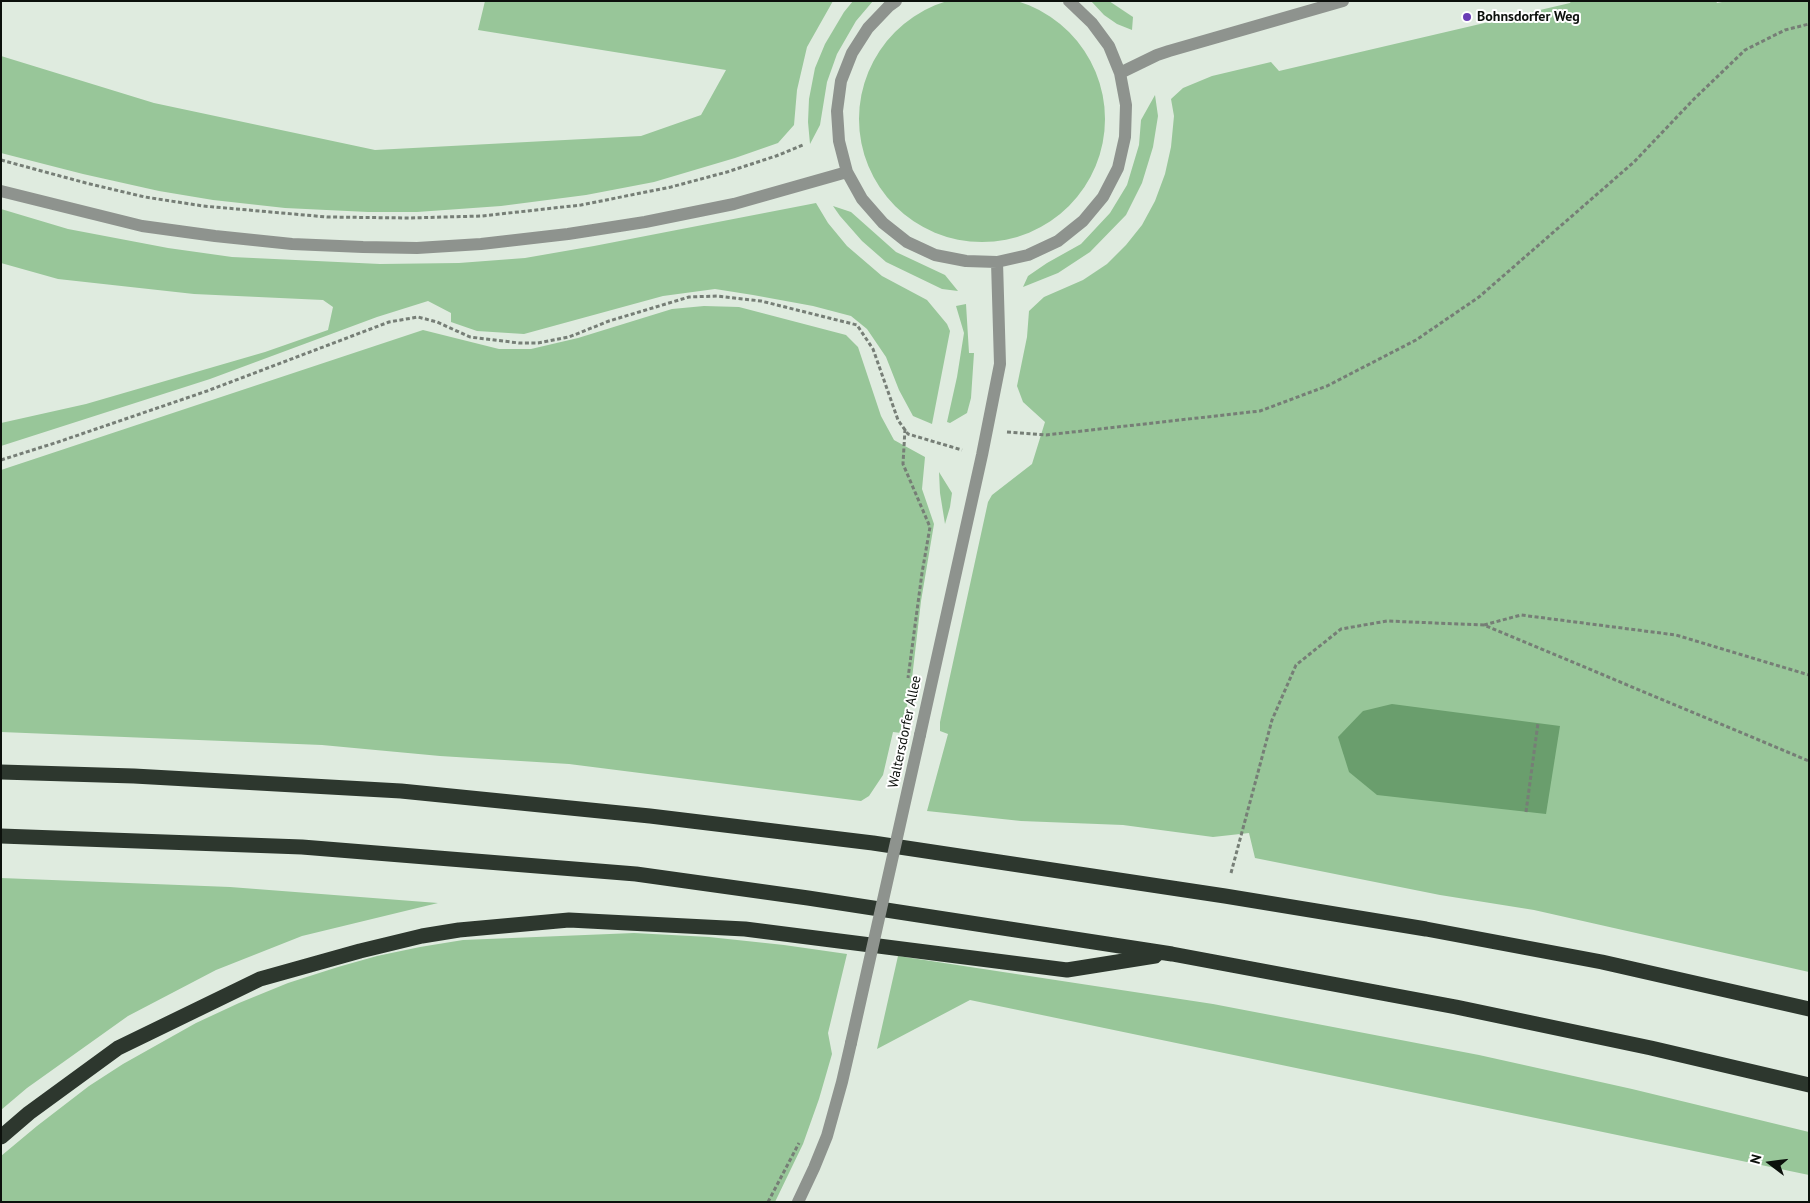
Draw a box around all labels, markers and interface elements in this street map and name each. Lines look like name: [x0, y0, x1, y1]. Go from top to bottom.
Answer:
place label: Bohnsdorfer Weg: [1477, 9, 1580, 25]
marker: Bohnsdorfer Weg: [1461, 11, 1473, 23]
street label: Waltersdorfer Allee: [885, 674, 925, 790]
north arrow: [1745, 1138, 1795, 1188]
text: N: [1746, 1152, 1765, 1166]

